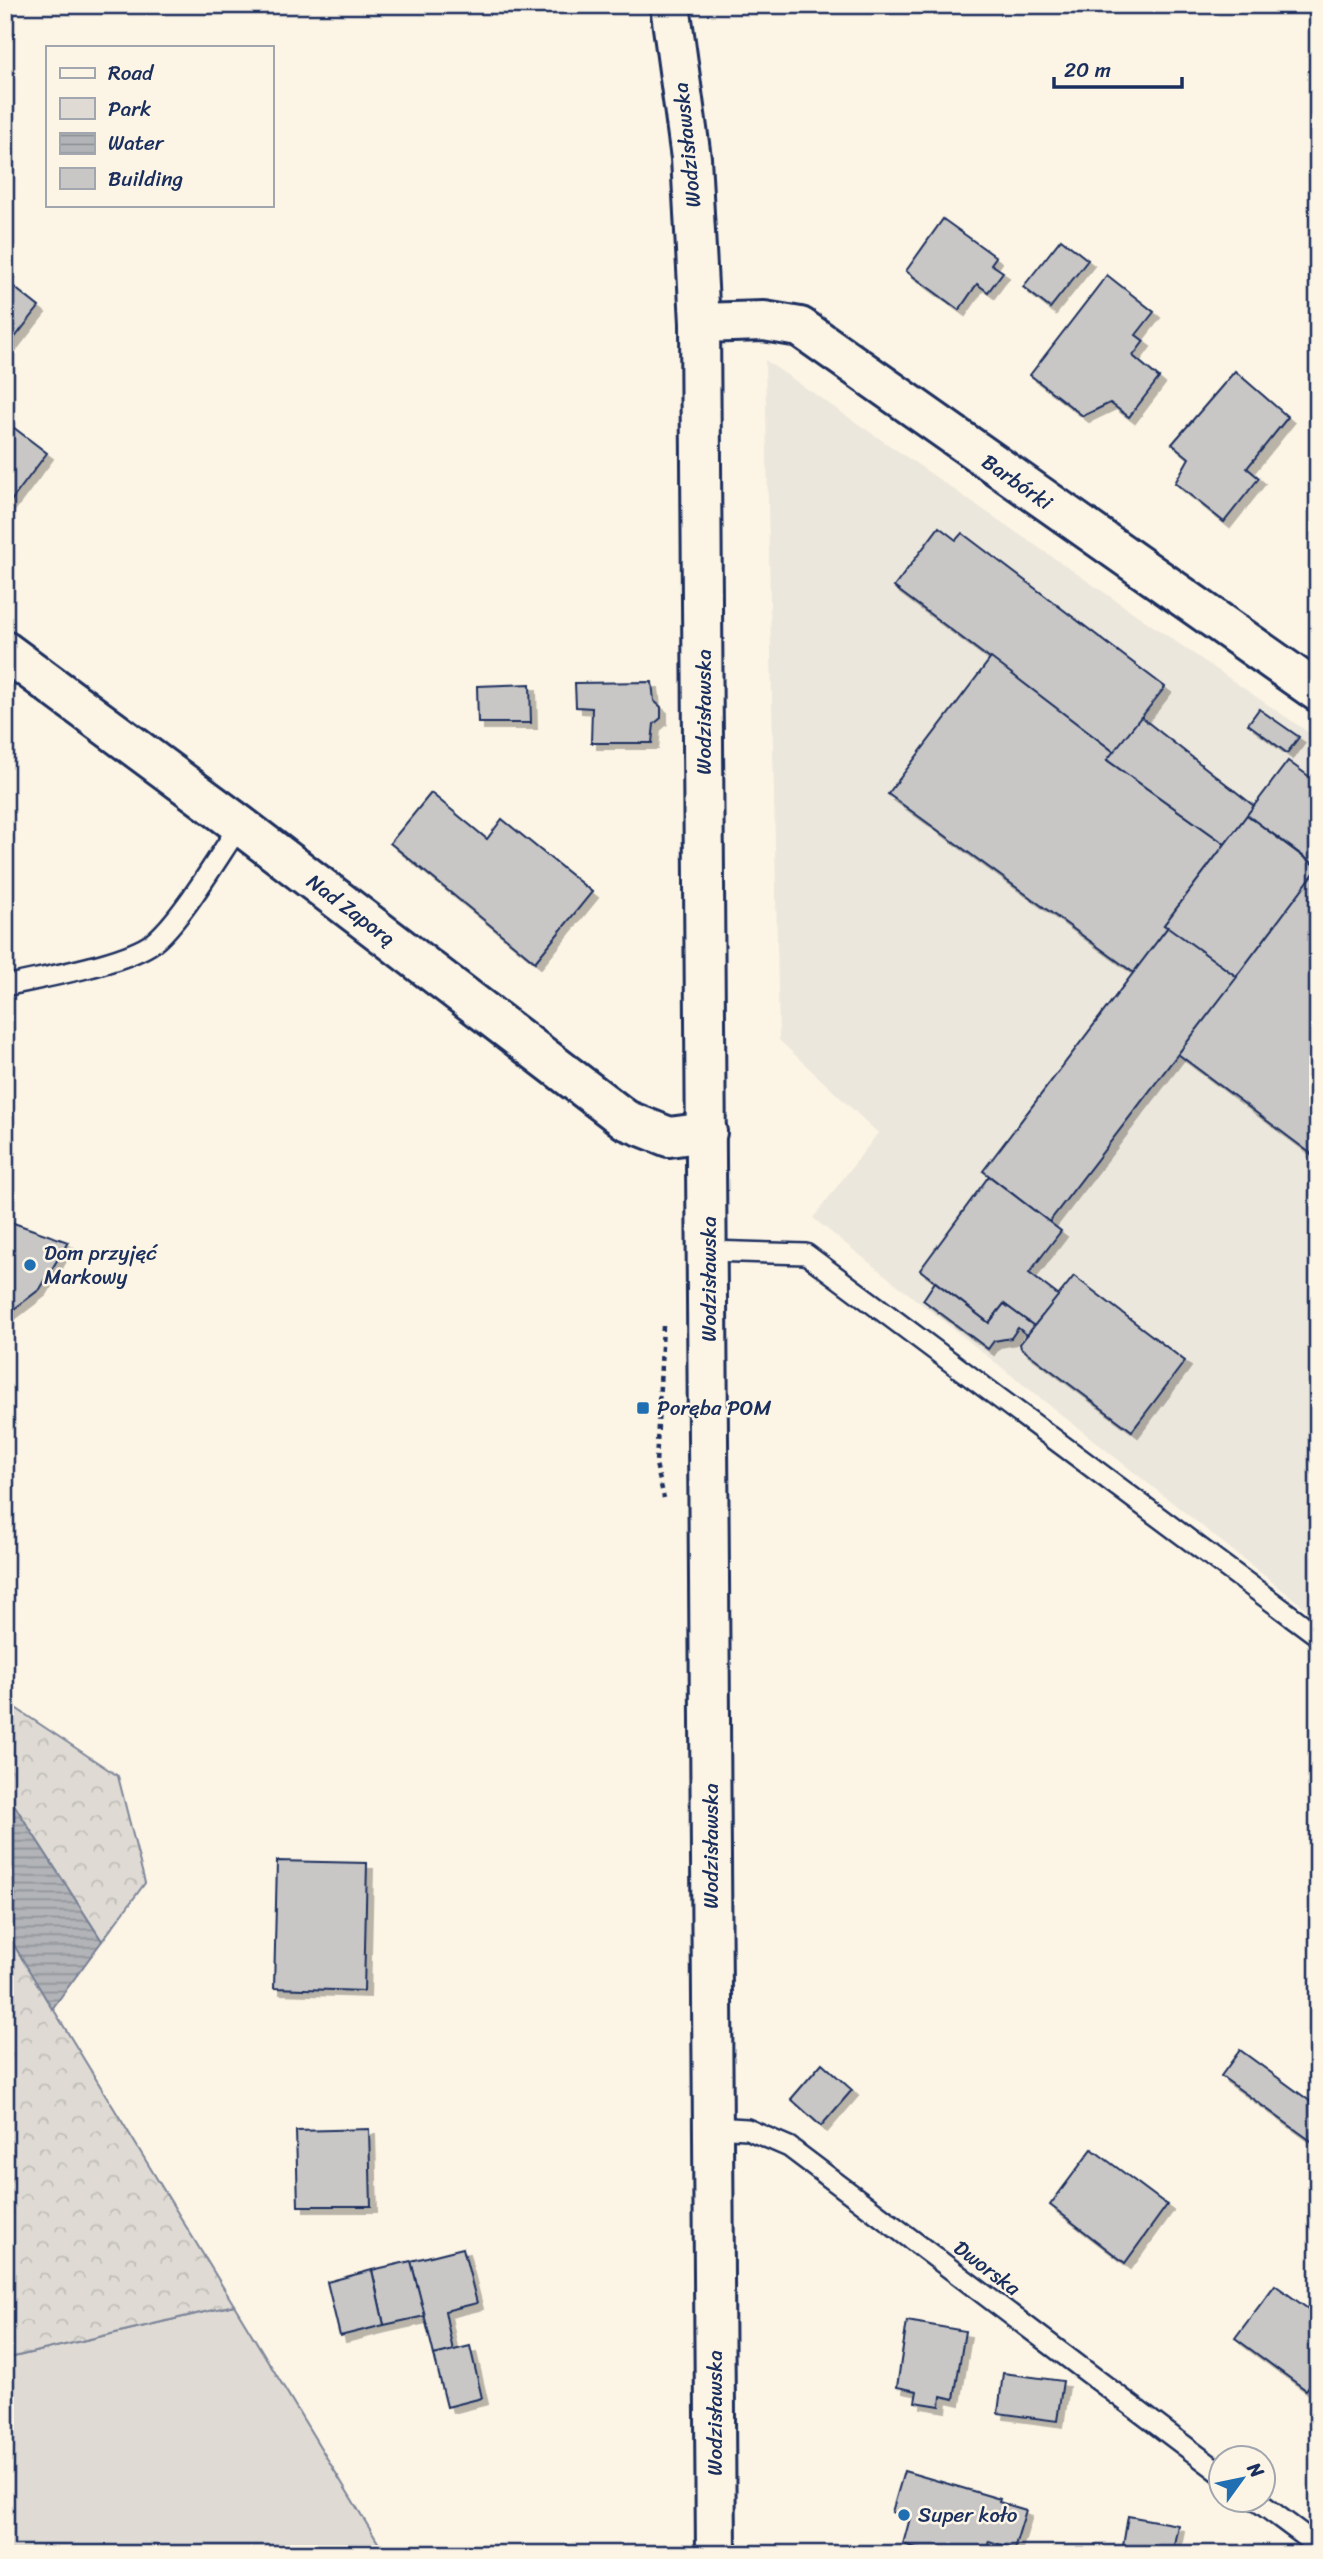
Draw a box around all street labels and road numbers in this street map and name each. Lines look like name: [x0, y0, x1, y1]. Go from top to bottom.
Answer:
street label: Wodzisławska: [661, 80, 712, 209]
street label: Barbórki: [973, 444, 1062, 521]
street label: Wodzisławska: [685, 649, 723, 775]
street label: Nad Zaporą: [298, 864, 404, 957]
street label: Wodzisławska: [690, 1216, 728, 1342]
street label: Wodzisławska: [692, 1783, 730, 1909]
street label: Dworska: [945, 2230, 1029, 2307]
street label: Wodzisławska: [696, 2350, 734, 2476]

